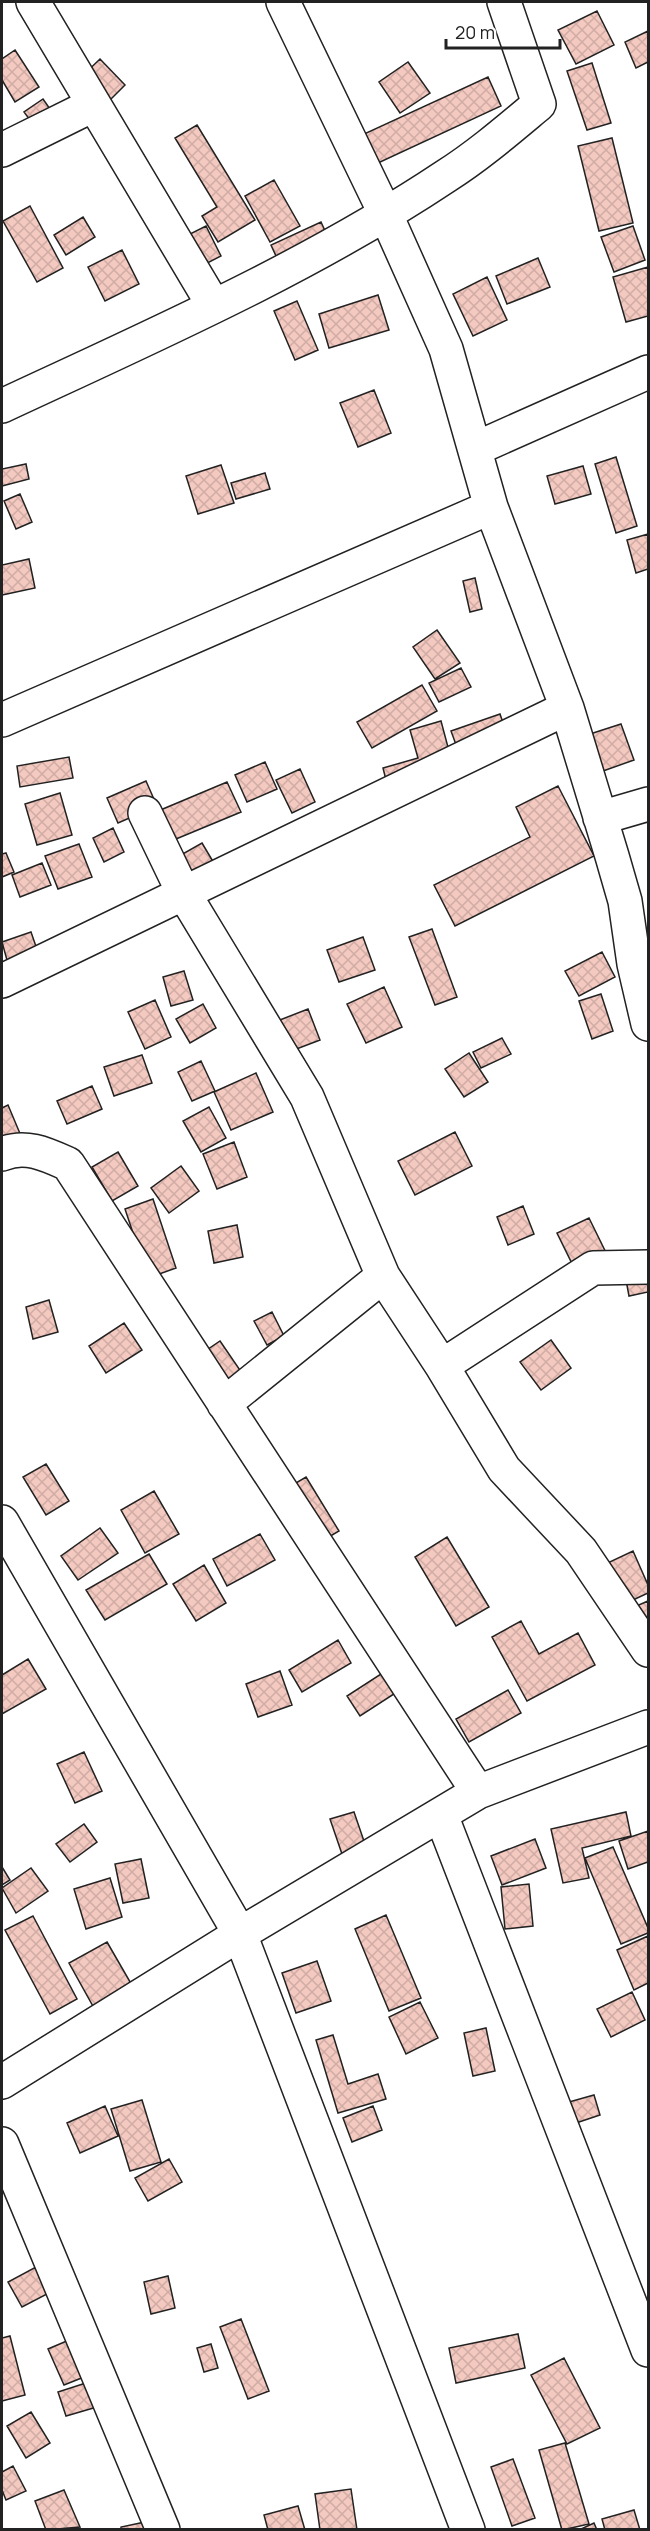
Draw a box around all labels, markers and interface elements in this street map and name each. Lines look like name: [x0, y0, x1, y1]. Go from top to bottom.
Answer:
scale bar: [446, 12, 560, 50]
text: 20 m: [455, 20, 495, 44]

